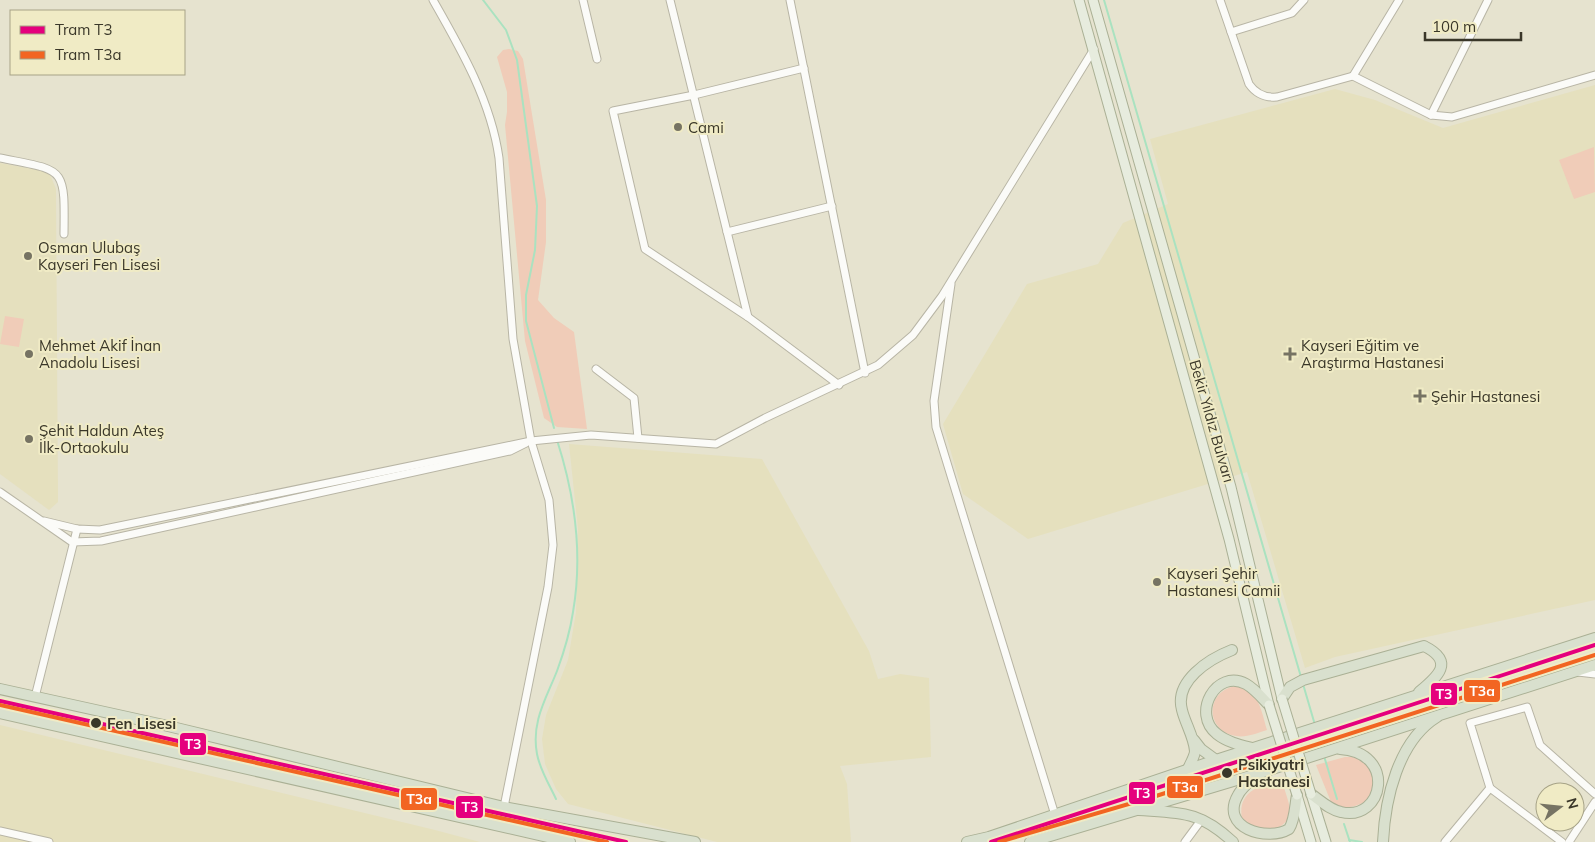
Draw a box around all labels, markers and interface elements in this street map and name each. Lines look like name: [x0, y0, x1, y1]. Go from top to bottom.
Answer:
legend: [10, 10, 185, 75]
scale bar: [1425, 10, 1521, 42]
text: 100 m: [1432, 17, 1476, 36]
text: Tram T3: [55, 20, 112, 39]
text: Tram T3a: [55, 45, 121, 64]
place label: Cami: [688, 118, 724, 137]
marker: Cami: [672, 121, 684, 133]
place label: Osman Ulubaş Kayseri Fen Lisesi: [38, 238, 160, 274]
marker: Osman Ulubaş Kayseri Fen Lisesi: [22, 250, 34, 262]
place label: Mehmet Akif İnan Anadolu Lisesi: [39, 336, 161, 372]
place label: Kayseri Eğitim ve Araştırma Hastanesi: [1301, 336, 1444, 372]
marker: Kayseri Eğitim ve Araştırma Hastanesi: [1283, 347, 1297, 361]
marker: Mehmet Akif İnan Anadolu Lisesi: [23, 348, 35, 360]
street label: Bekir Yıldız Bulvarı: [1185, 358, 1239, 484]
place label: Şehir Hastanesi: [1431, 387, 1540, 406]
marker: Şehir Hastanesi: [1413, 389, 1427, 403]
place label: Şehit Haldun Ateş İlk-Ortaokulu: [39, 421, 164, 457]
marker: Şehit Haldun Ateş İlk-Ortaokulu: [23, 433, 35, 445]
place label: Kayseri Şehir Hastanesi Camii: [1167, 564, 1280, 600]
marker: Kayseri Şehir Hastanesi Camii: [1151, 576, 1163, 588]
line badge: T3a: [1463, 679, 1501, 703]
line badge: T3: [1430, 682, 1458, 706]
text: T3a: [1469, 682, 1495, 700]
text: T3: [1435, 685, 1453, 703]
place label: Fen Lisesi: [107, 714, 176, 733]
marker: Fen Lisesi: [89, 716, 103, 730]
line badge: T3: [179, 732, 207, 756]
text: T3: [184, 735, 202, 753]
place label: Psikiyatri Hastanesi: [1238, 755, 1310, 791]
marker: Psikiyatri Hastanesi: [1220, 766, 1234, 780]
line badge: T3a: [1166, 775, 1204, 799]
text: T3a: [1172, 778, 1198, 796]
line badge: T3: [1128, 781, 1156, 805]
north arrow: [1535, 782, 1585, 832]
text: T3: [1133, 784, 1151, 802]
line badge: T3a: [400, 787, 438, 811]
text: T3a: [406, 790, 432, 808]
line badge: T3: [455, 795, 484, 819]
text: N: [1562, 796, 1583, 811]
text: T3: [461, 798, 479, 816]

